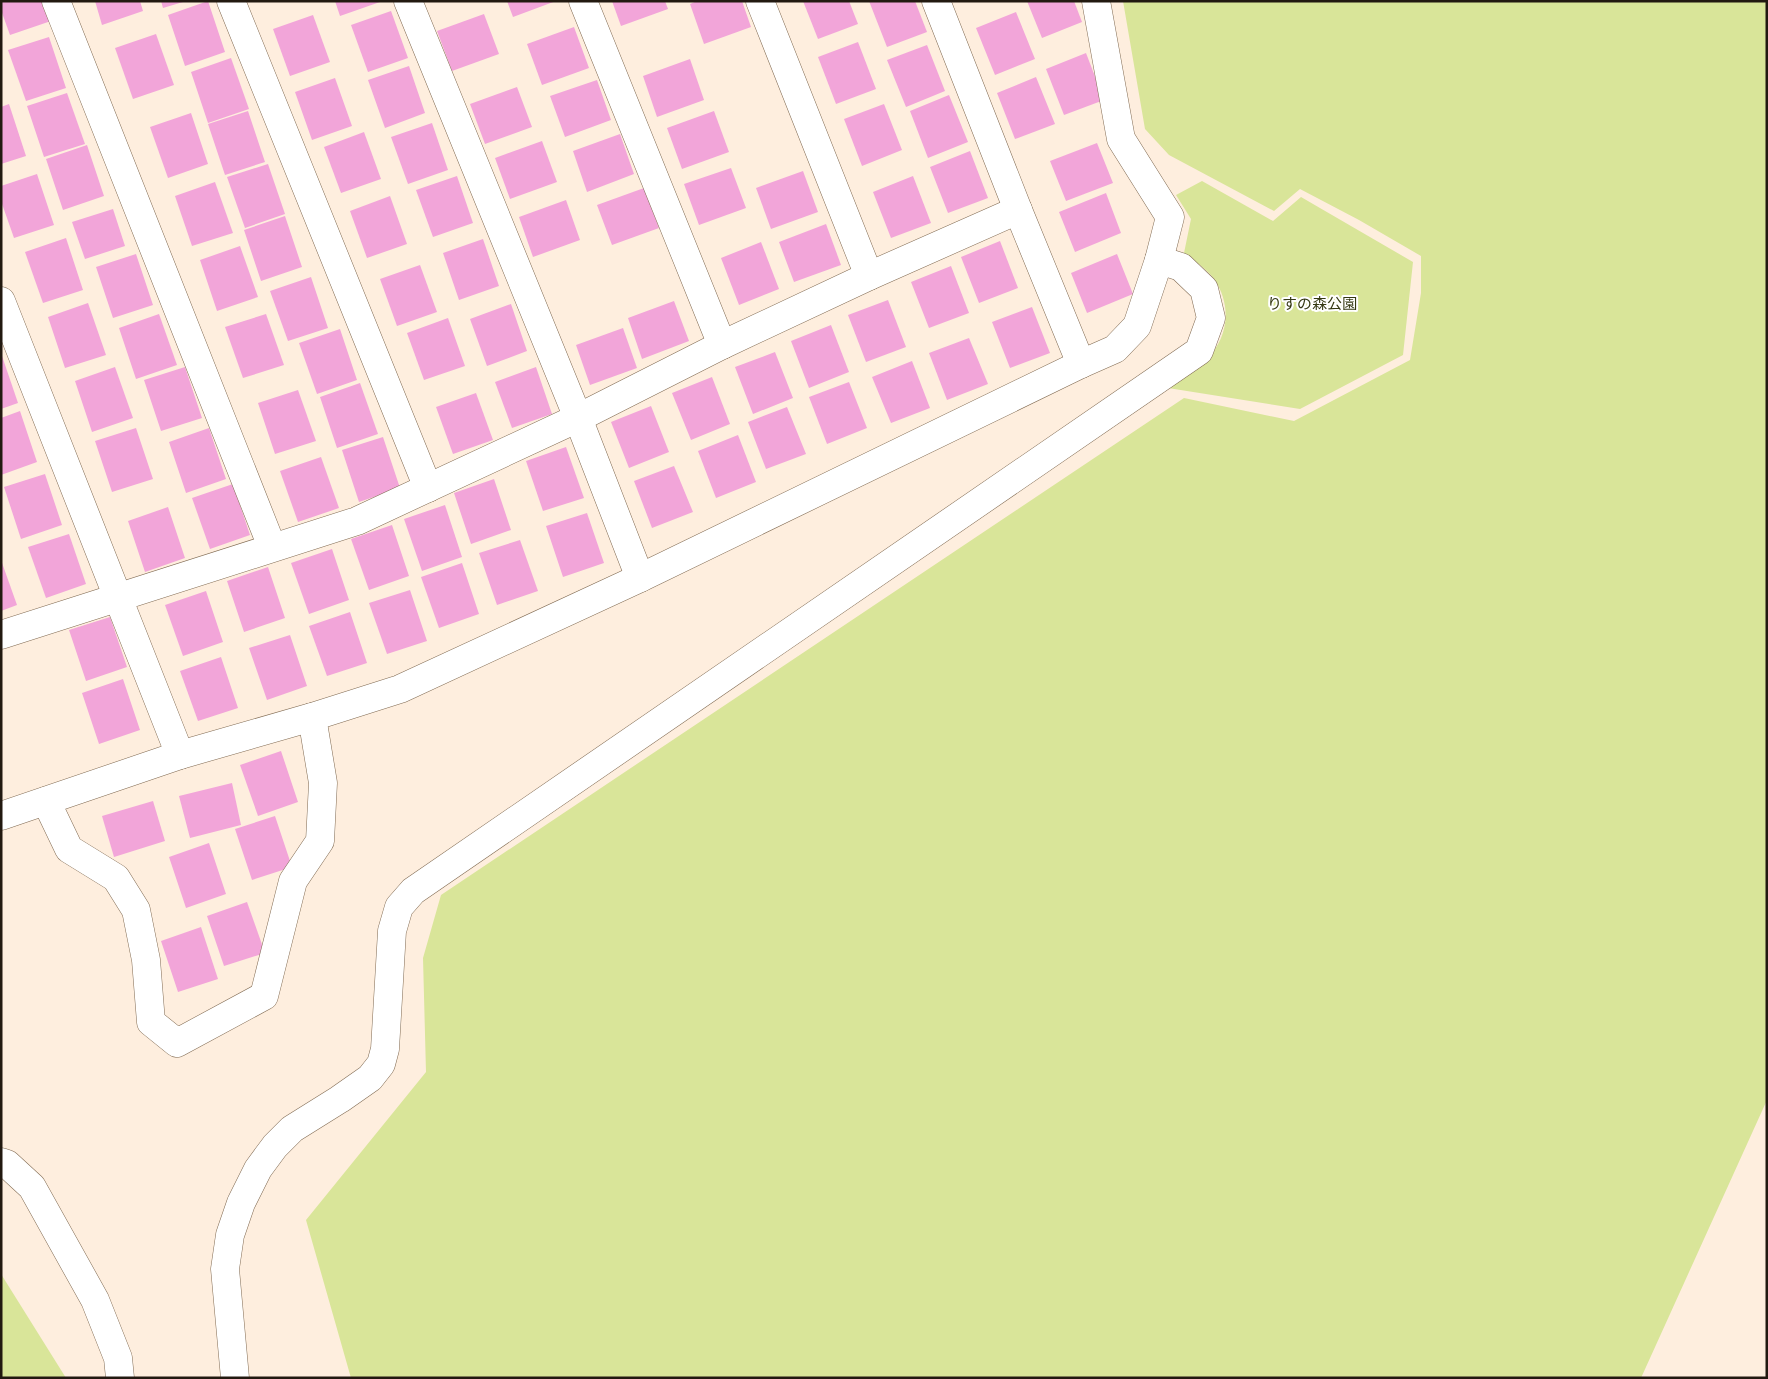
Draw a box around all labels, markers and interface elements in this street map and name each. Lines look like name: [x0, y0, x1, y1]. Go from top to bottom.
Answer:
park label: りすの森公園: [1267, 295, 1357, 313]

